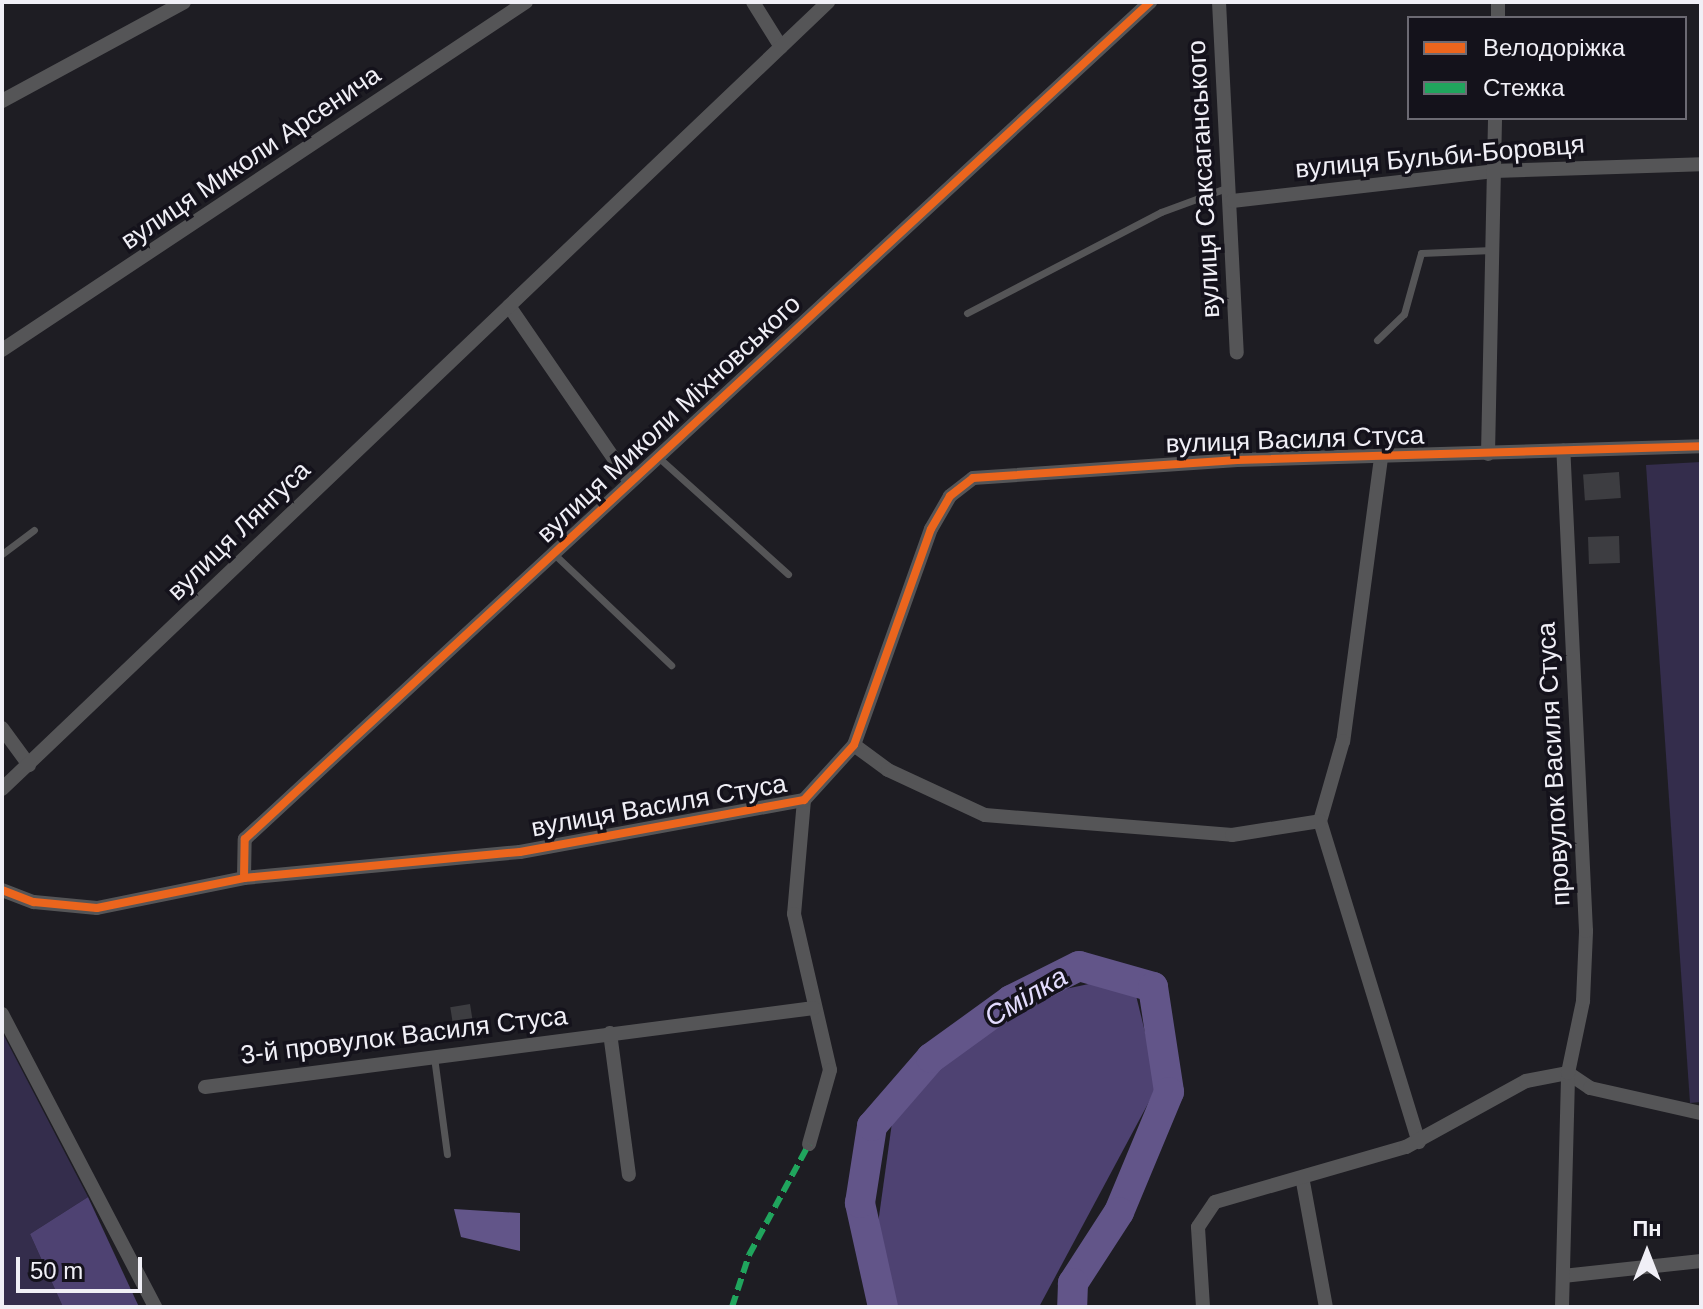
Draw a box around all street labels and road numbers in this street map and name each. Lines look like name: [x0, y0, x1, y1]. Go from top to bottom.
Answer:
street label: вулиця Саксаганського: [1181, 39, 1227, 319]
street label: вулиця Миколи Арсенича: [115, 59, 387, 257]
street label: вулиця Бульби-Боровця: [1294, 129, 1586, 185]
street label: вулиця Миколи Міхновського: [531, 289, 807, 549]
street label: вулиця Василя Стуса: [1165, 420, 1425, 460]
street label: вулиця Лянгуса: [161, 455, 317, 607]
street label: провулок Василя Стуса: [1531, 621, 1577, 907]
street label: вулиця Василя Стуса: [529, 768, 789, 844]
street label: 3-й провулок Василя Стуса: [239, 1000, 569, 1072]

